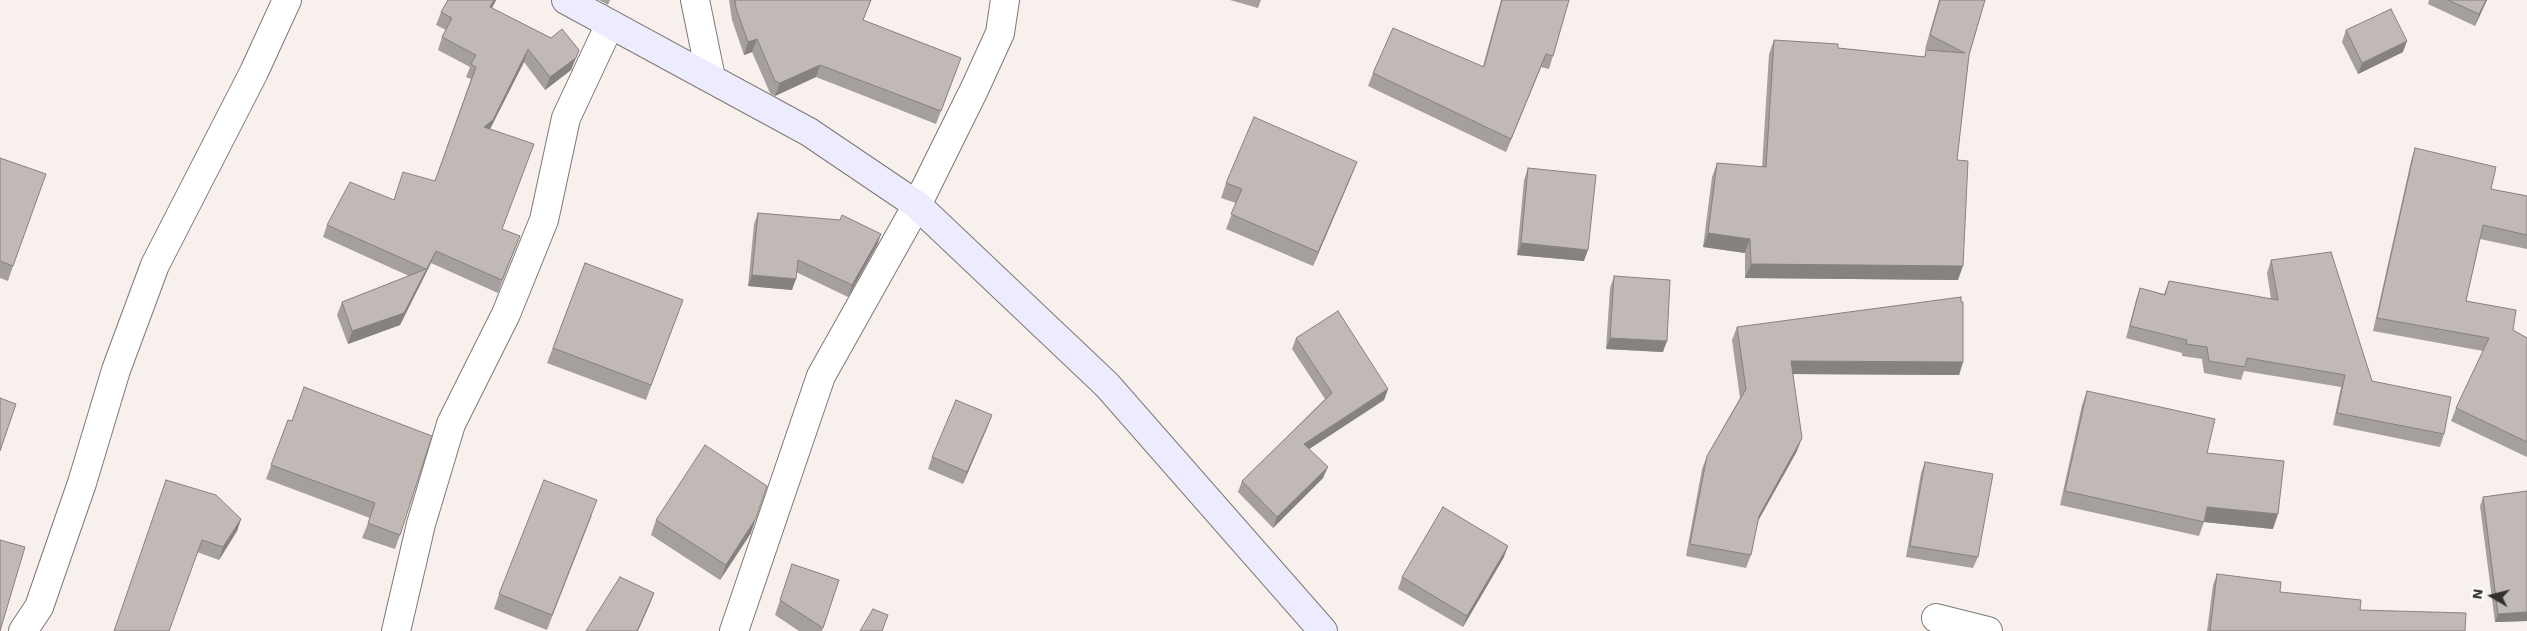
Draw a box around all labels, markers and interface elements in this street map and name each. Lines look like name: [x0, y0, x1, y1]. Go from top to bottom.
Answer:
north arrow: [2467, 571, 2517, 621]
text: N: [2469, 588, 2486, 600]

